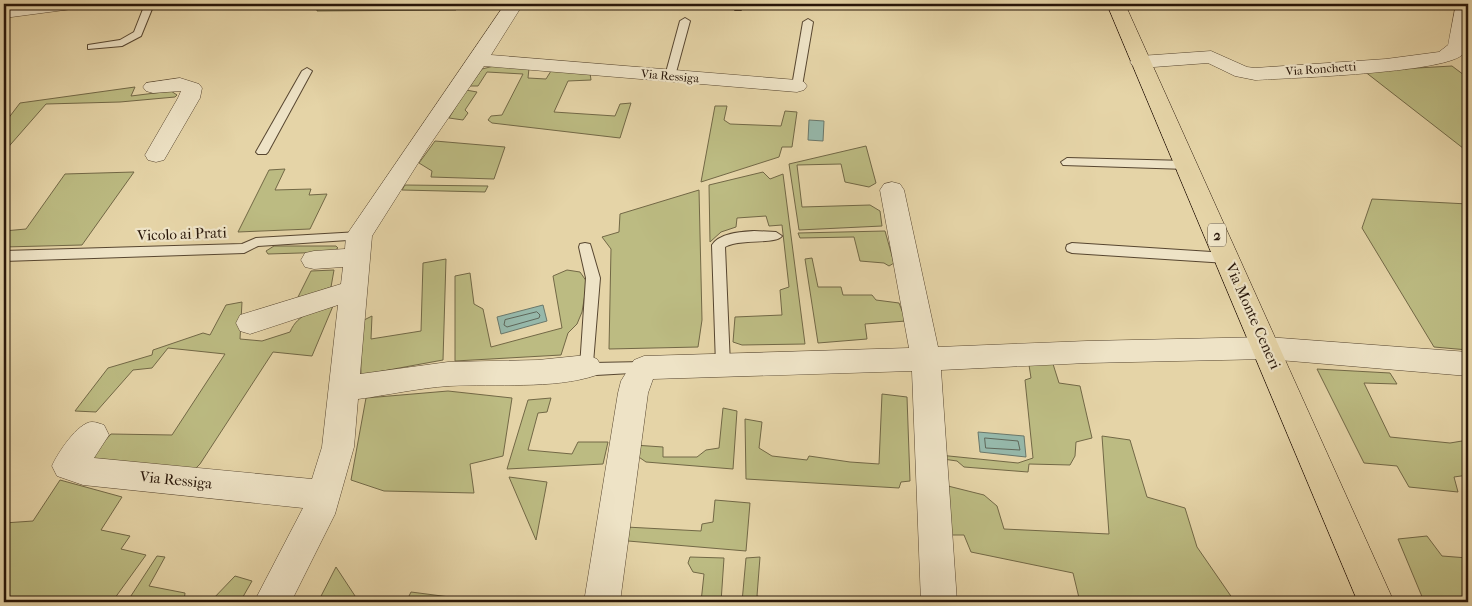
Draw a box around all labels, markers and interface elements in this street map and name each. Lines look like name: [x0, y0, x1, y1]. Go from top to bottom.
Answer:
street label: Via Ronchetti: [1284, 60, 1357, 79]
street label: Via Ressiga: [639, 66, 700, 86]
street label: Vicolo ai Prati: [136, 223, 228, 245]
road number: 2: [1208, 224, 1226, 246]
street label: Via Monte Ceneri: [1221, 259, 1285, 372]
street label: Via Ressiga: [138, 467, 214, 493]

